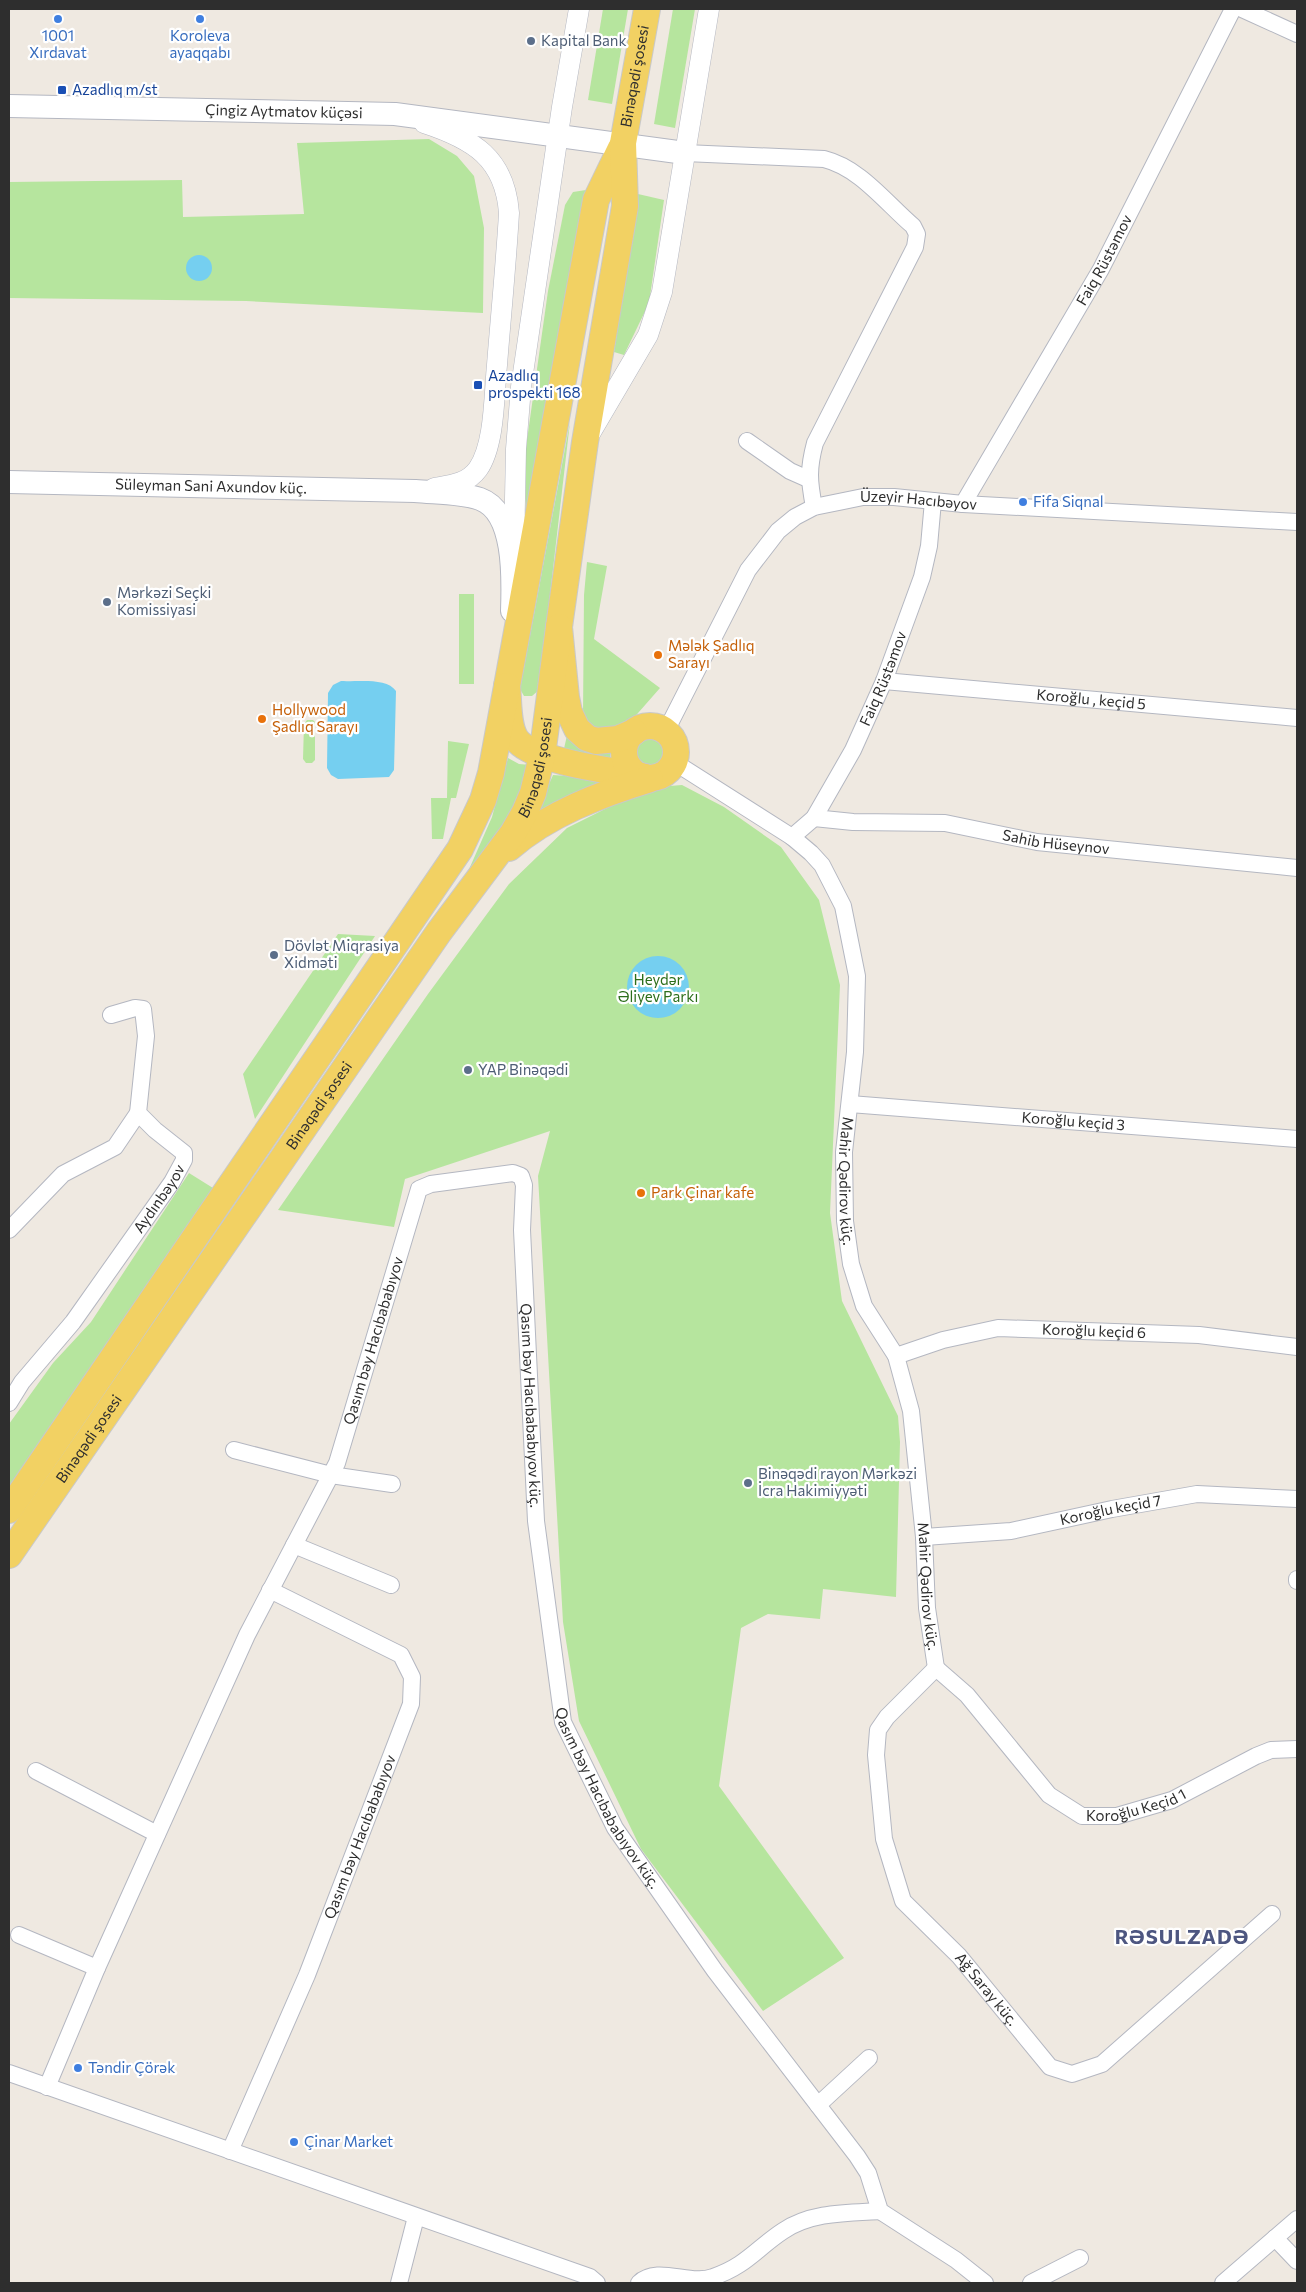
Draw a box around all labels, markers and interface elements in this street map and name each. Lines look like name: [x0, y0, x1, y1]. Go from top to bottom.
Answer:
marker: 1001 Xırdavat: [52, 13, 64, 25]
marker: Koroleva ayaqqabı: [194, 13, 206, 25]
street label: Binəqədi şosesi: [616, 24, 652, 128]
place label: 1001 Xırdavat: [29, 26, 87, 61]
place label: Koroleva ayaqqabı: [169, 26, 231, 61]
place label: Kapital Bank: [541, 31, 627, 49]
marker: Kapital Bank: [525, 35, 537, 47]
place label: Azadlıq m/st: [72, 80, 158, 98]
marker: Azadlıq m/st: [56, 84, 68, 96]
street label: Çingiz Aytmatov küçəsi: [205, 100, 363, 121]
street label: Faiq Rüstəmov: [1072, 211, 1135, 308]
place label: Azadlıq prospekti 168: [488, 366, 581, 401]
marker: Azadlıq prospekti 168: [472, 379, 484, 391]
street label: Süleyman Sani Axundov küç.: [115, 474, 307, 497]
street label: Üzeyir Hacıbəyov: [860, 487, 978, 513]
place label: Fifa Siqnal: [1033, 492, 1104, 510]
marker: Fifa Siqnal: [1017, 496, 1029, 508]
place label: Mərkəzi Seçki Komissiyasi: [117, 583, 211, 618]
marker: Mərkəzi Seçki Komissiyasi: [101, 596, 113, 608]
street label: Faiq Rüstəmov: [855, 628, 909, 728]
place label: Mələk Şadlıq Sarayı: [668, 636, 755, 671]
marker: Mələk Şadlıq Sarayı: [652, 649, 664, 661]
street label: Koroğlu , keçid 5: [1036, 685, 1147, 712]
place label: Hollywood Şadlıq Sarayı: [272, 700, 358, 735]
marker: Hollywood Şadlıq Sarayı: [256, 713, 268, 725]
street label: Binəqədi şosesi: [514, 716, 555, 821]
street label: Sahib Hüseynov: [1001, 825, 1111, 857]
place label: Dövlət Miqrasiya Xidməti: [284, 936, 399, 971]
marker: Dövlət Miqrasiya Xidməti: [268, 949, 280, 961]
park label: Heydər Əliyev Parkı: [618, 970, 698, 1005]
street label: Binəqədi şosesi: [282, 1057, 355, 1153]
place label: YAP Binəqədi: [478, 1060, 568, 1078]
marker: YAP Binəqədi: [462, 1064, 474, 1076]
street label: Koroğlu keçid 3: [1021, 1107, 1126, 1134]
street label: Mahir Qədirov küç.: [836, 1116, 858, 1246]
street label: Aydınbəyov: [129, 1161, 188, 1236]
place label: Park Çinar kafe: [651, 1183, 754, 1201]
marker: Park Çinar kafe: [635, 1187, 647, 1199]
street label: Qasım bəy Hacıbababıyov: [339, 1254, 406, 1427]
street label: Qasım bəy Hacıbababıyov küç.: [518, 1303, 545, 1508]
street label: Koroğlu keçid 6: [1042, 1320, 1146, 1341]
street label: Binəqədi şosesi: [52, 1391, 125, 1486]
place label: Binəqədi rayon Mərkəzi İcra Hakimiyyəti: [758, 1464, 917, 1499]
marker: Binəqədi rayon Mərkəzi İcra Hakimiyyəti: [742, 1477, 754, 1489]
street label: Koroğlu keçid 7: [1058, 1490, 1163, 1528]
street label: Mahir Qədirov küç.: [915, 1521, 943, 1652]
street label: Qasım bəy Hacıbababıyov küç.: [553, 1706, 664, 1892]
street label: Qasım bəy Hacıbababıyov: [319, 1752, 399, 1921]
street label: Koroğlu Keçid 1: [1086, 1784, 1189, 1824]
district label: RƏSULZADƏ: [1115, 1924, 1249, 1948]
street label: Ağ Saray küç.: [952, 1948, 1022, 2029]
place label: Təndir Çörək: [88, 2058, 175, 2076]
marker: Təndir Çörək: [72, 2062, 84, 2074]
place label: Çinar Market: [304, 2132, 393, 2150]
marker: Çinar Market: [288, 2136, 300, 2148]

